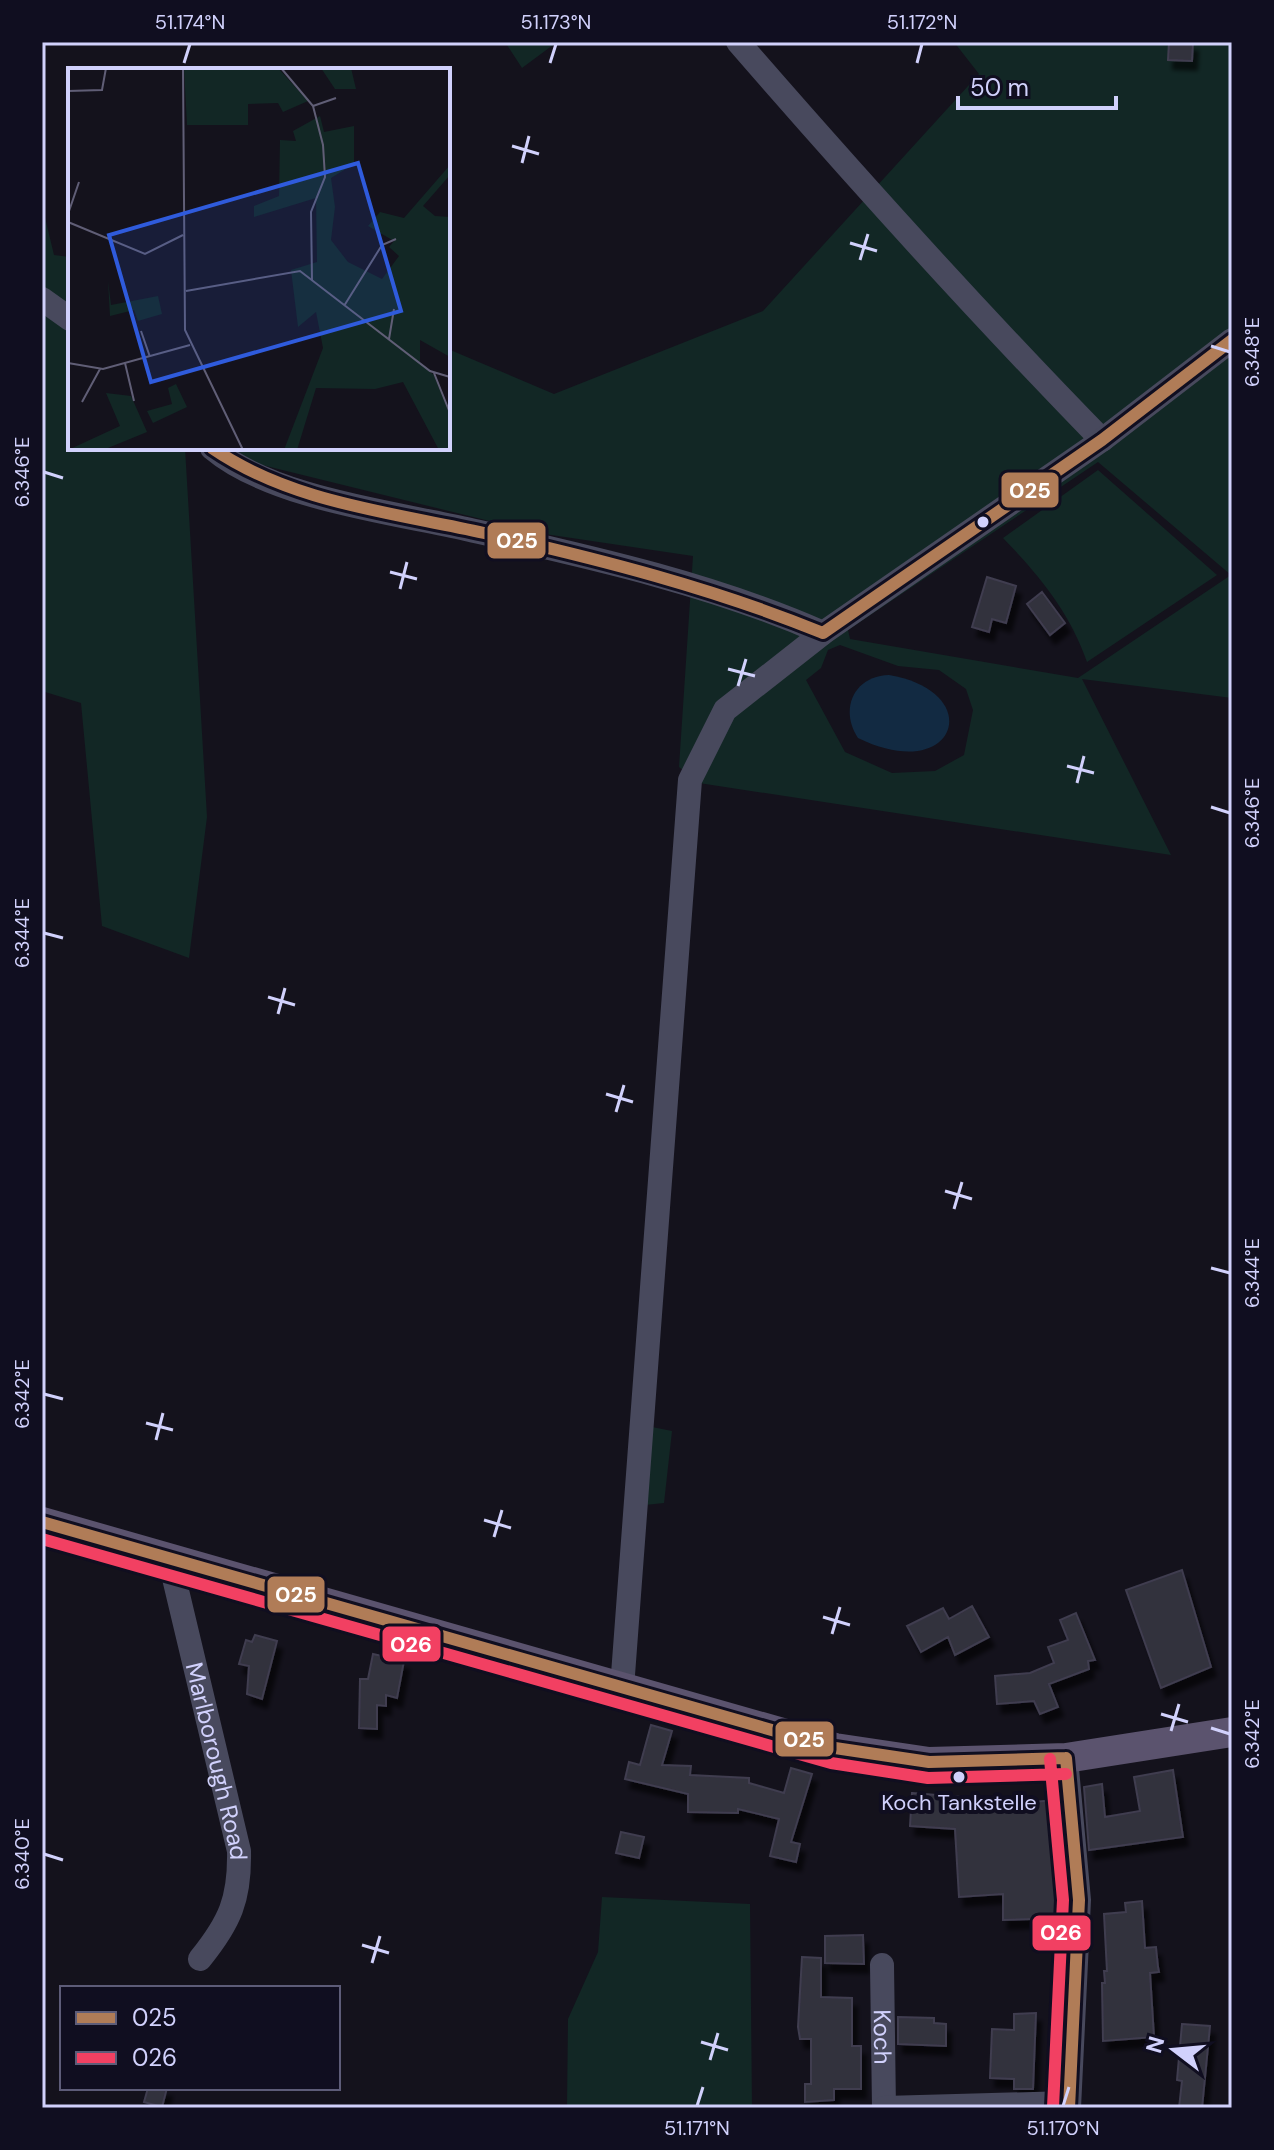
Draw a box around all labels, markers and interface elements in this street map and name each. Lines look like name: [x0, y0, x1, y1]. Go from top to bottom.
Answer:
text: 51.174°N: [155, 9, 225, 35]
text: 51.173°N: [521, 9, 591, 35]
text: 51.172°N: [887, 9, 957, 35]
scale bar: [958, 60, 1116, 110]
inset map: [68, 68, 450, 450]
text: 50 m: [970, 72, 1029, 103]
text: 6.348°E: [1239, 317, 1265, 387]
text: 6.346°E: [9, 437, 35, 507]
line badge: 025: [1000, 471, 1060, 509]
text: 025: [1009, 476, 1051, 505]
unlabelled marker: [975, 514, 991, 530]
line badge: 025: [486, 521, 547, 560]
text: 025: [496, 526, 538, 555]
text: 6.346°E: [1239, 778, 1265, 848]
text: 6.344°E: [9, 898, 35, 968]
text: 6.344°E: [1239, 1238, 1265, 1308]
text: 6.342°E: [9, 1359, 35, 1429]
line badge: 025: [266, 1575, 326, 1614]
text: 025: [275, 1580, 317, 1609]
line badge: 026: [381, 1625, 442, 1663]
text: 026: [390, 1630, 432, 1659]
street label: Marlborough Road: [179, 1659, 255, 1860]
text: 6.342°E: [1239, 1699, 1265, 1769]
line badge: 025: [774, 1720, 835, 1758]
text: 025: [783, 1725, 825, 1754]
marker: Koch Tankstelle: [951, 1769, 967, 1785]
place label: Koch Tankstelle: [881, 1788, 1037, 1817]
text: 6.340°E: [9, 1818, 35, 1890]
line badge: 026: [1031, 1914, 1092, 1952]
text: 026: [1040, 1918, 1082, 1947]
legend: [60, 1986, 340, 2090]
text: 025: [132, 2002, 177, 2033]
street label: Koch: [867, 2009, 899, 2065]
north arrow: [1134, 2010, 1214, 2090]
text: N: [1139, 2033, 1171, 2056]
text: 026: [132, 2042, 177, 2073]
text: 51.171°N: [664, 2115, 730, 2141]
text: 51.170°N: [1027, 2115, 1099, 2141]

